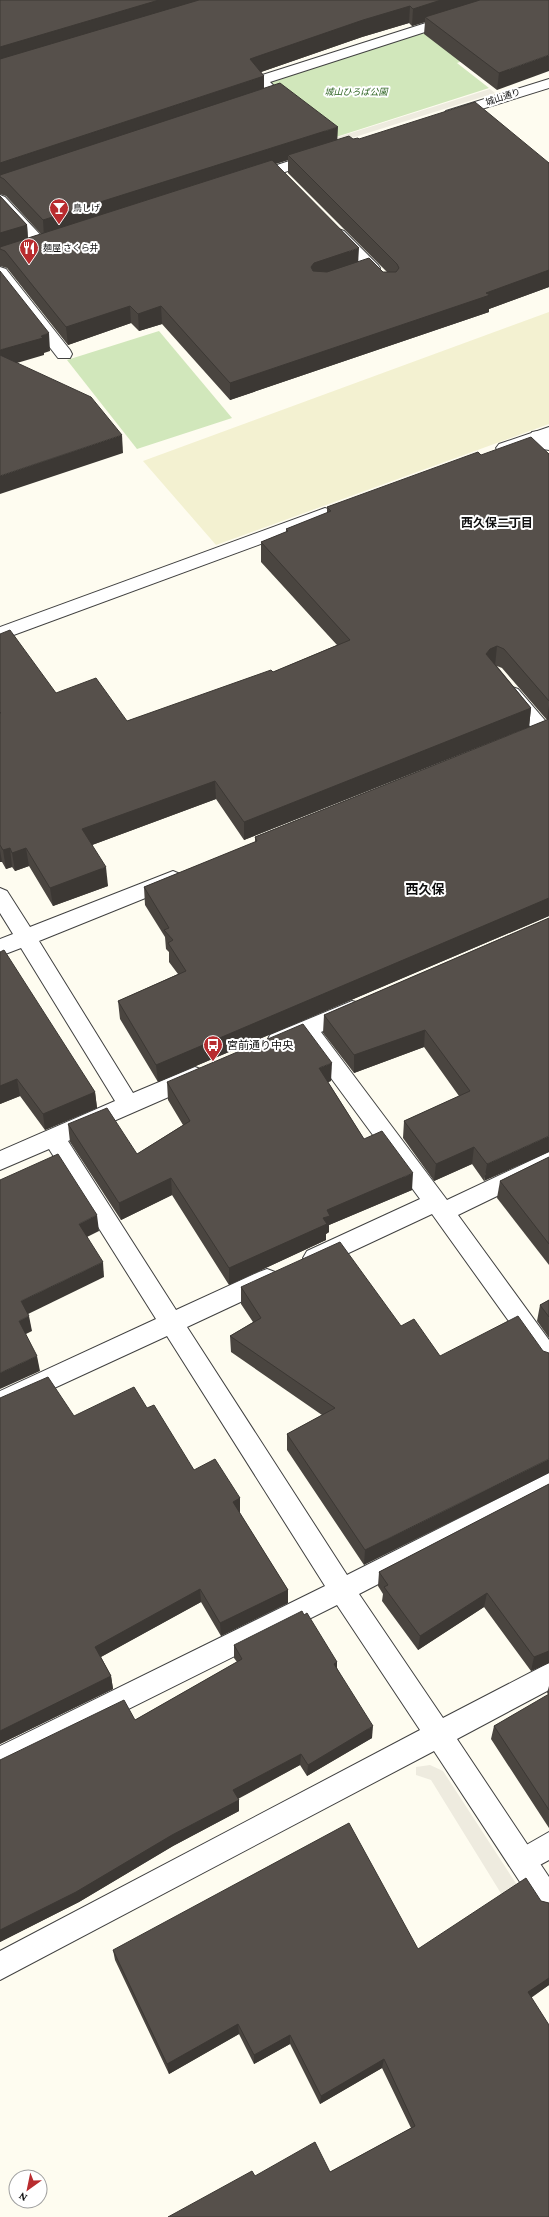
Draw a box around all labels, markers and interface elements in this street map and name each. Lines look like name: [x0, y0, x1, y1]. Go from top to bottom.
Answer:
park label: 城山ひろば公園: [324, 87, 389, 97]
street label: 城山通り: [484, 87, 522, 107]
bar icon: 鳥しげ: [48, 197, 70, 225]
place label: 鳥しげ: [73, 203, 100, 213]
restaurant icon: 麺屋 さくら井: [18, 237, 40, 265]
place label: 麺屋 さくら井: [43, 243, 99, 253]
district label: 西久保二丁目: [461, 516, 533, 530]
district label: 西久保: [405, 882, 445, 897]
bus stop icon: 宮前通り中央: [202, 1034, 224, 1062]
place label: 宮前通り中央: [227, 1039, 294, 1051]
north arrow: [8, 2169, 48, 2209]
text: N: [16, 2190, 29, 2204]

